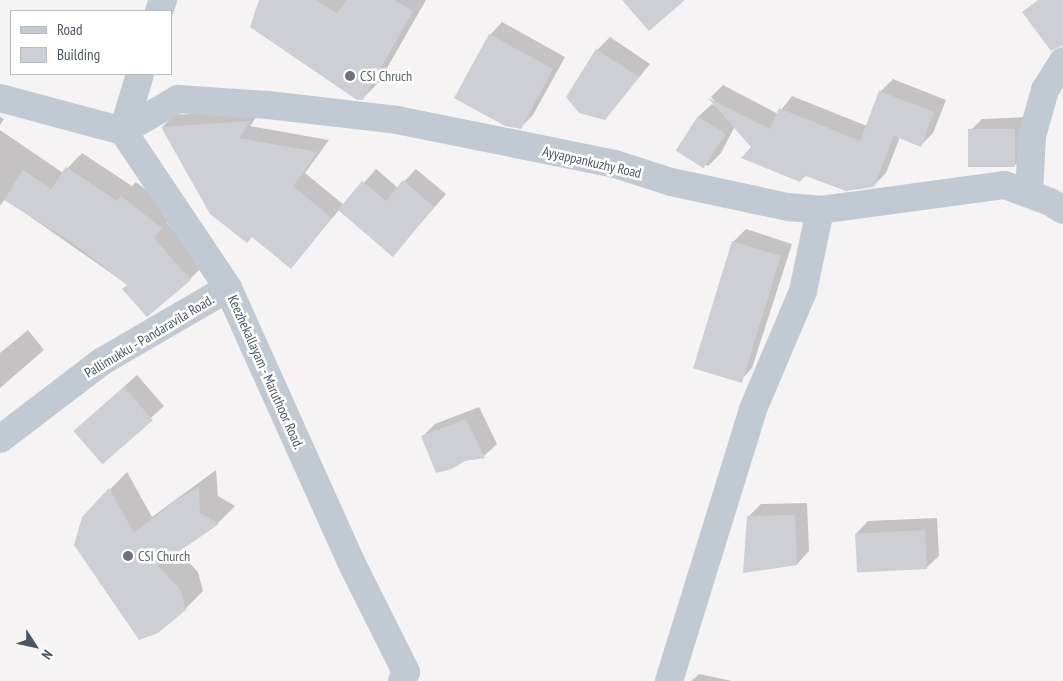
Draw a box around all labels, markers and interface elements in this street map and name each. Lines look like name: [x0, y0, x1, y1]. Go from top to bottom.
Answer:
legend: [10, 10, 172, 75]
text: Road: [57, 20, 83, 39]
text: Building: [57, 45, 100, 64]
place label: CSI Chruch: [360, 68, 412, 84]
marker: CSI Chruch: [344, 70, 356, 82]
street label: Ayyappankuzhy Road: [541, 142, 643, 182]
street label: Pallimukku - Pandaravila Road.: [81, 291, 217, 381]
street label: Keezhekallayam - Maruthoor Road.: [224, 292, 308, 452]
place label: CSI Church: [138, 548, 190, 564]
marker: CSI Church: [122, 550, 134, 562]
north arrow: [10, 621, 60, 671]
text: N: [38, 646, 57, 663]

